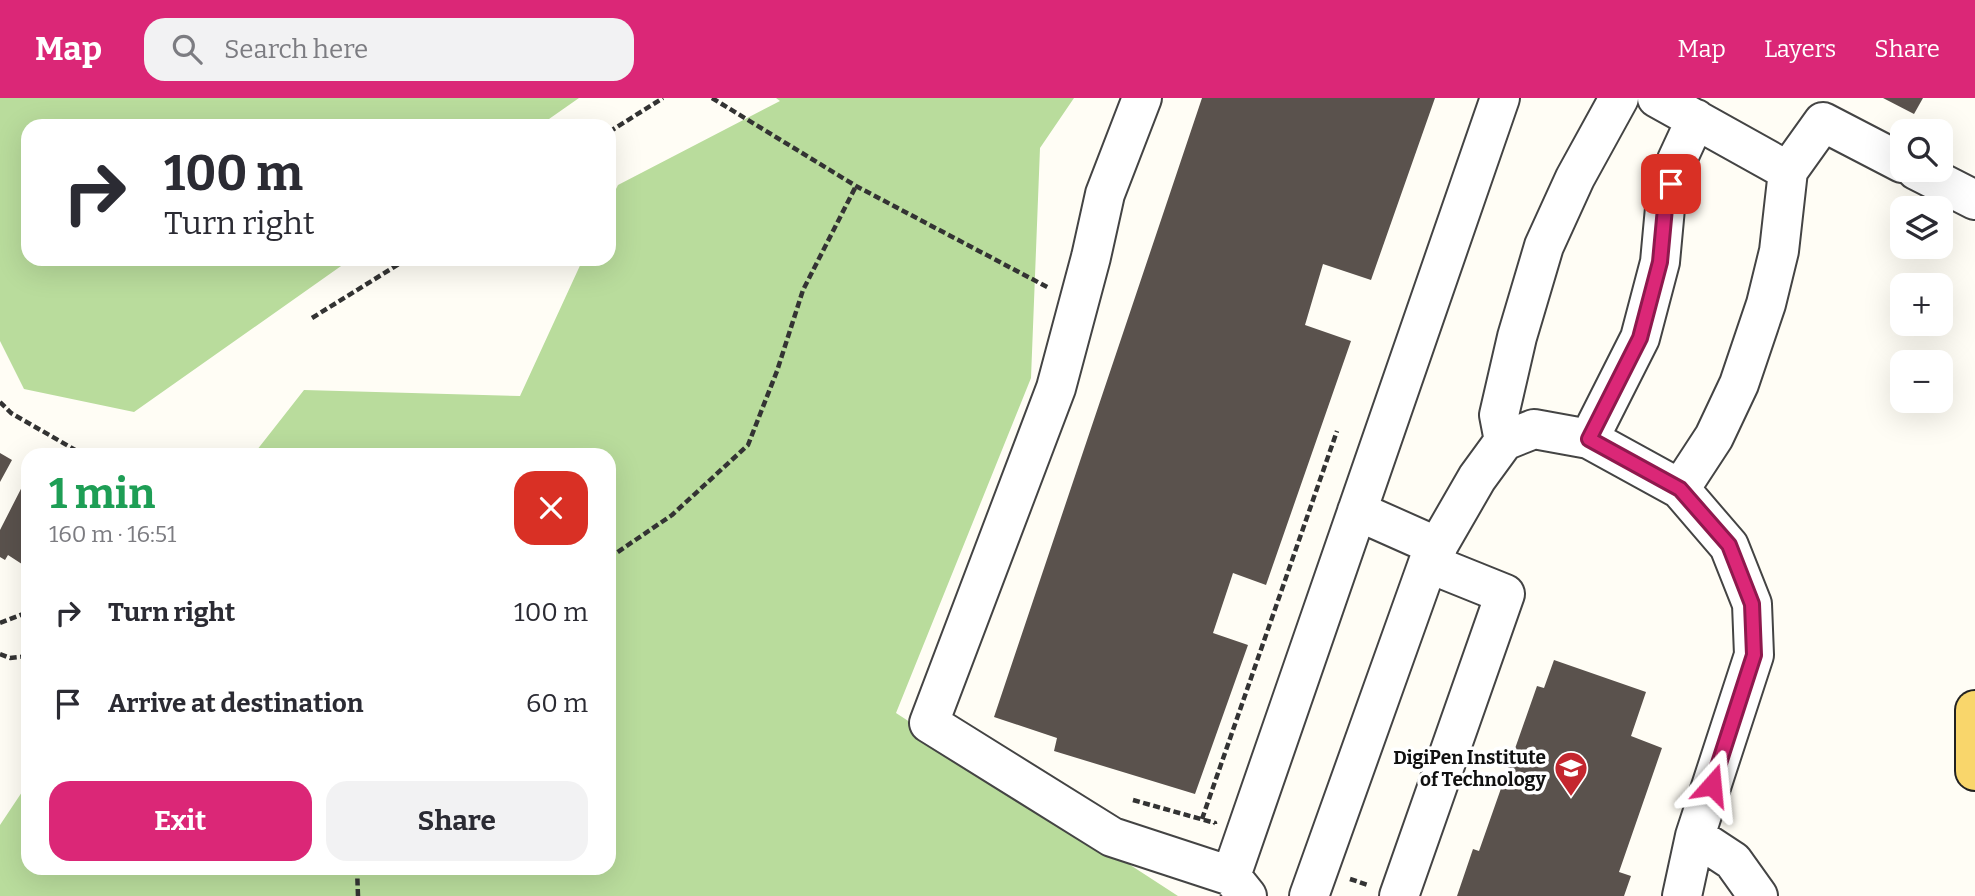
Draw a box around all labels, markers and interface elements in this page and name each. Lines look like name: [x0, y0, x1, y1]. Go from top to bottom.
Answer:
search box: [144, 18, 634, 81]
text: Map: [35, 29, 102, 69]
icon: search: [168, 30, 206, 68]
text: Search here: [224, 34, 368, 65]
text: Map: [1678, 35, 1726, 63]
text: Layers: [1764, 35, 1836, 63]
text: Share: [1874, 35, 1940, 63]
map controls: [1890, 119, 1953, 413]
button: search: [1890, 119, 1953, 182]
text: 100 m: [164, 144, 303, 203]
icon: right: [49, 147, 140, 238]
pin: [1641, 154, 1701, 214]
icon: arrive: [1652, 165, 1690, 203]
button: layers: [1890, 196, 1953, 259]
text: Turn right: [164, 204, 315, 242]
button: +: [1890, 273, 1953, 336]
button: −: [1890, 350, 1953, 413]
text: 1 min: [49, 469, 155, 519]
button: close: [514, 471, 588, 545]
text: 160 m · 16:51: [49, 520, 176, 548]
icon: right: [49, 594, 87, 632]
text: Turn right: [108, 597, 235, 628]
text: 100 m: [514, 597, 588, 628]
icon: arrive: [49, 685, 87, 723]
text: Arrive at destination: [108, 688, 363, 719]
text: 60 m: [526, 688, 588, 719]
place label: DigiPen Institute of Technology: [1393, 746, 1546, 791]
position arrow: [1675, 748, 1749, 822]
school or university icon: DigiPen Institute of Technology: [1552, 749, 1590, 798]
button: Exit: [49, 781, 312, 861]
button: Share: [326, 781, 588, 861]

